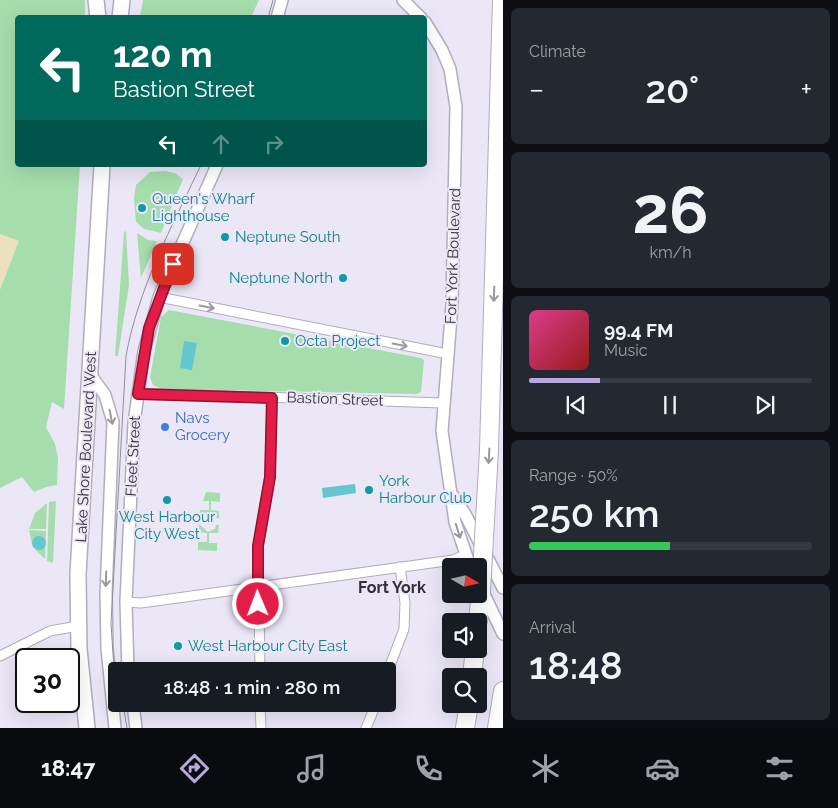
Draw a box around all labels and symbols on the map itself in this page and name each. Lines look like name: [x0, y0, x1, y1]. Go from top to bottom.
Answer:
street label: Fort York Boulevard: [442, 188, 464, 324]
place label: Queen's Wharf Lighthouse: [152, 190, 256, 225]
marker: Queen's Wharf Lighthouse: [136, 202, 148, 214]
place label: Neptune South: [235, 228, 340, 246]
marker: Neptune South: [219, 231, 231, 243]
pin: [152, 243, 194, 285]
place label: Neptune North: [229, 269, 333, 287]
marker: Neptune North: [337, 272, 349, 284]
one-way arrow: [489, 285, 499, 301]
one-way arrow: [198, 302, 214, 312]
place label: Octa Project: [295, 332, 380, 350]
marker: Octa Project: [279, 335, 291, 347]
one-way arrow: [392, 340, 408, 350]
street label: Lake Shore Boulevard West: [72, 351, 100, 543]
street label: Bastion Street: [286, 388, 384, 410]
one-way arrow: [107, 408, 116, 424]
place label: Navs Grocery: [175, 409, 230, 444]
street label: Fleet Street: [122, 415, 144, 497]
marker: Navs Grocery: [159, 421, 171, 433]
one-way arrow: [485, 448, 494, 464]
place label: York Harbour Club: [379, 472, 472, 507]
marker: York Harbour Club: [363, 484, 375, 496]
marker: West Harbour City West: [161, 494, 173, 506]
place label: West Harbour City West: [119, 508, 216, 543]
one-way arrow: [453, 523, 463, 539]
north arrow: [442, 558, 488, 602]
one-way arrow: [102, 571, 111, 587]
position arrow: [231, 577, 283, 629]
district label: Fort York: [358, 578, 426, 597]
place label: West Harbour City East: [188, 637, 348, 655]
marker: West Harbour City East: [172, 640, 184, 652]
speed limit sign: 30: [15, 648, 80, 713]

